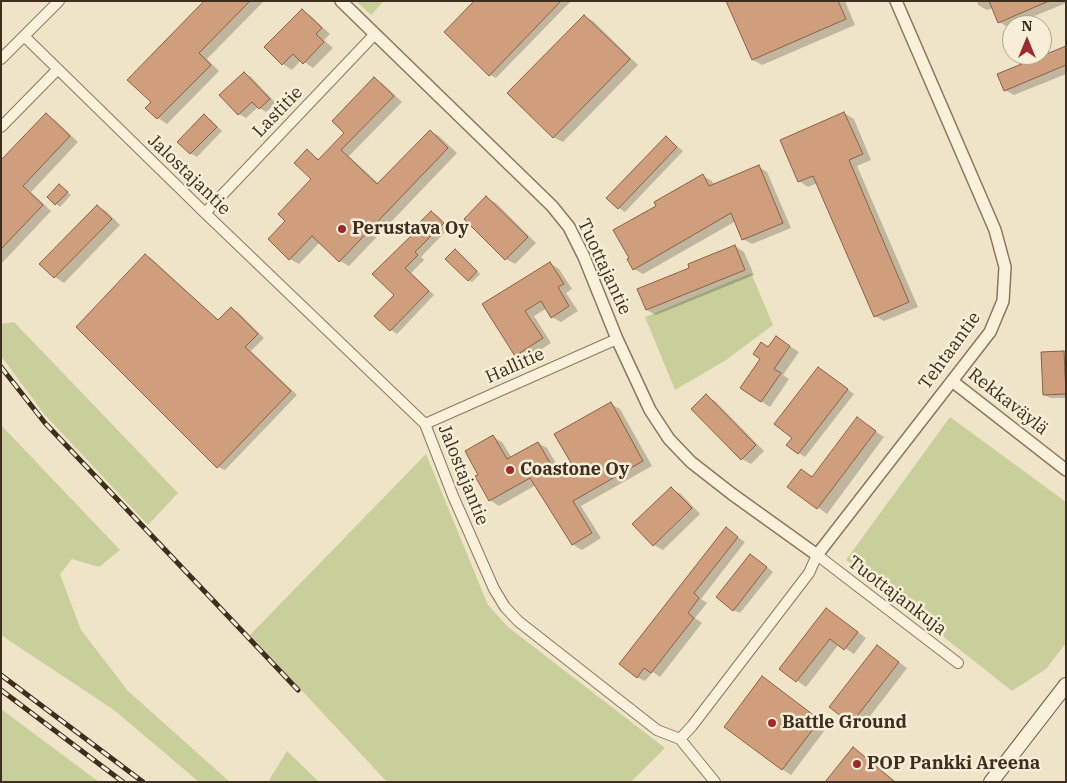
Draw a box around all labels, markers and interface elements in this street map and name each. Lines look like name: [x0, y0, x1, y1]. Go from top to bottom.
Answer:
north arrow: [1002, 15, 1052, 65]
text: N: [1021, 17, 1033, 35]
street label: Lastitie: [248, 82, 308, 142]
street label: Jalostajantie: [143, 130, 235, 220]
street label: Tuottajantie: [572, 216, 636, 318]
place label: Perustava Oy: [352, 218, 469, 240]
marker: Perustava Oy: [336, 223, 348, 235]
street label: Tehtaantie: [915, 308, 985, 394]
street label: Hallitie: [482, 343, 548, 389]
street label: Rekkaväylä: [964, 364, 1052, 440]
street label: Jalostajantie: [433, 421, 493, 529]
place label: Coastone Oy: [520, 459, 629, 481]
marker: Coastone Oy: [504, 464, 516, 476]
street label: Tuottajankuja: [843, 552, 951, 640]
place label: Battle Ground: [782, 712, 907, 734]
marker: Battle Ground: [766, 717, 778, 729]
place label: POP Pankki Areena: [867, 753, 1040, 775]
marker: POP Pankki Areena: [851, 758, 863, 770]

